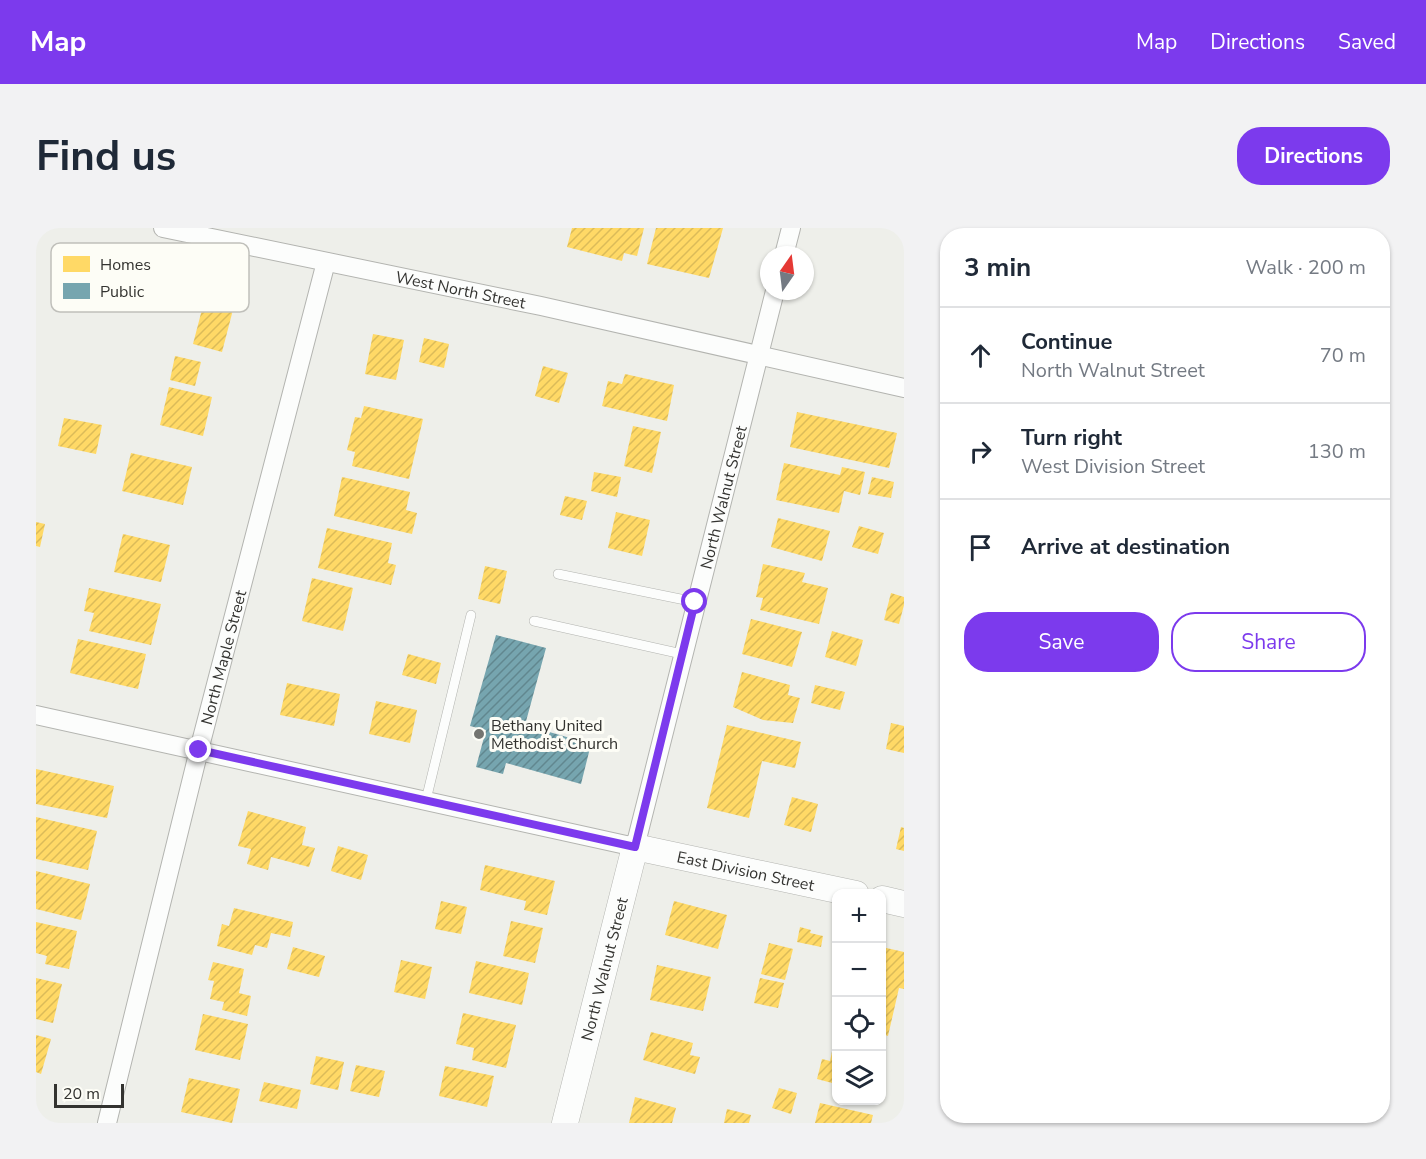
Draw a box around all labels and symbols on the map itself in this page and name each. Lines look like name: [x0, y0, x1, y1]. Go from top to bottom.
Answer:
legend: [51, 243, 249, 312]
north arrow: [760, 246, 814, 300]
text: Homes: [100, 254, 151, 276]
street label: West North Street: [394, 266, 528, 315]
text: Public: [100, 281, 145, 303]
street label: North Walnut Street: [695, 423, 753, 572]
street label: North Maple Street: [196, 587, 252, 727]
route start: [681, 588, 707, 614]
place label: Bethany United Methodist Church: [491, 715, 618, 755]
marker: Bethany United Methodist Church: [472, 727, 486, 741]
route end: [185, 736, 211, 762]
street label: East Division Street: [675, 846, 817, 897]
street label: North Walnut Street: [576, 895, 634, 1043]
scale bar: [54, 1081, 124, 1108]

